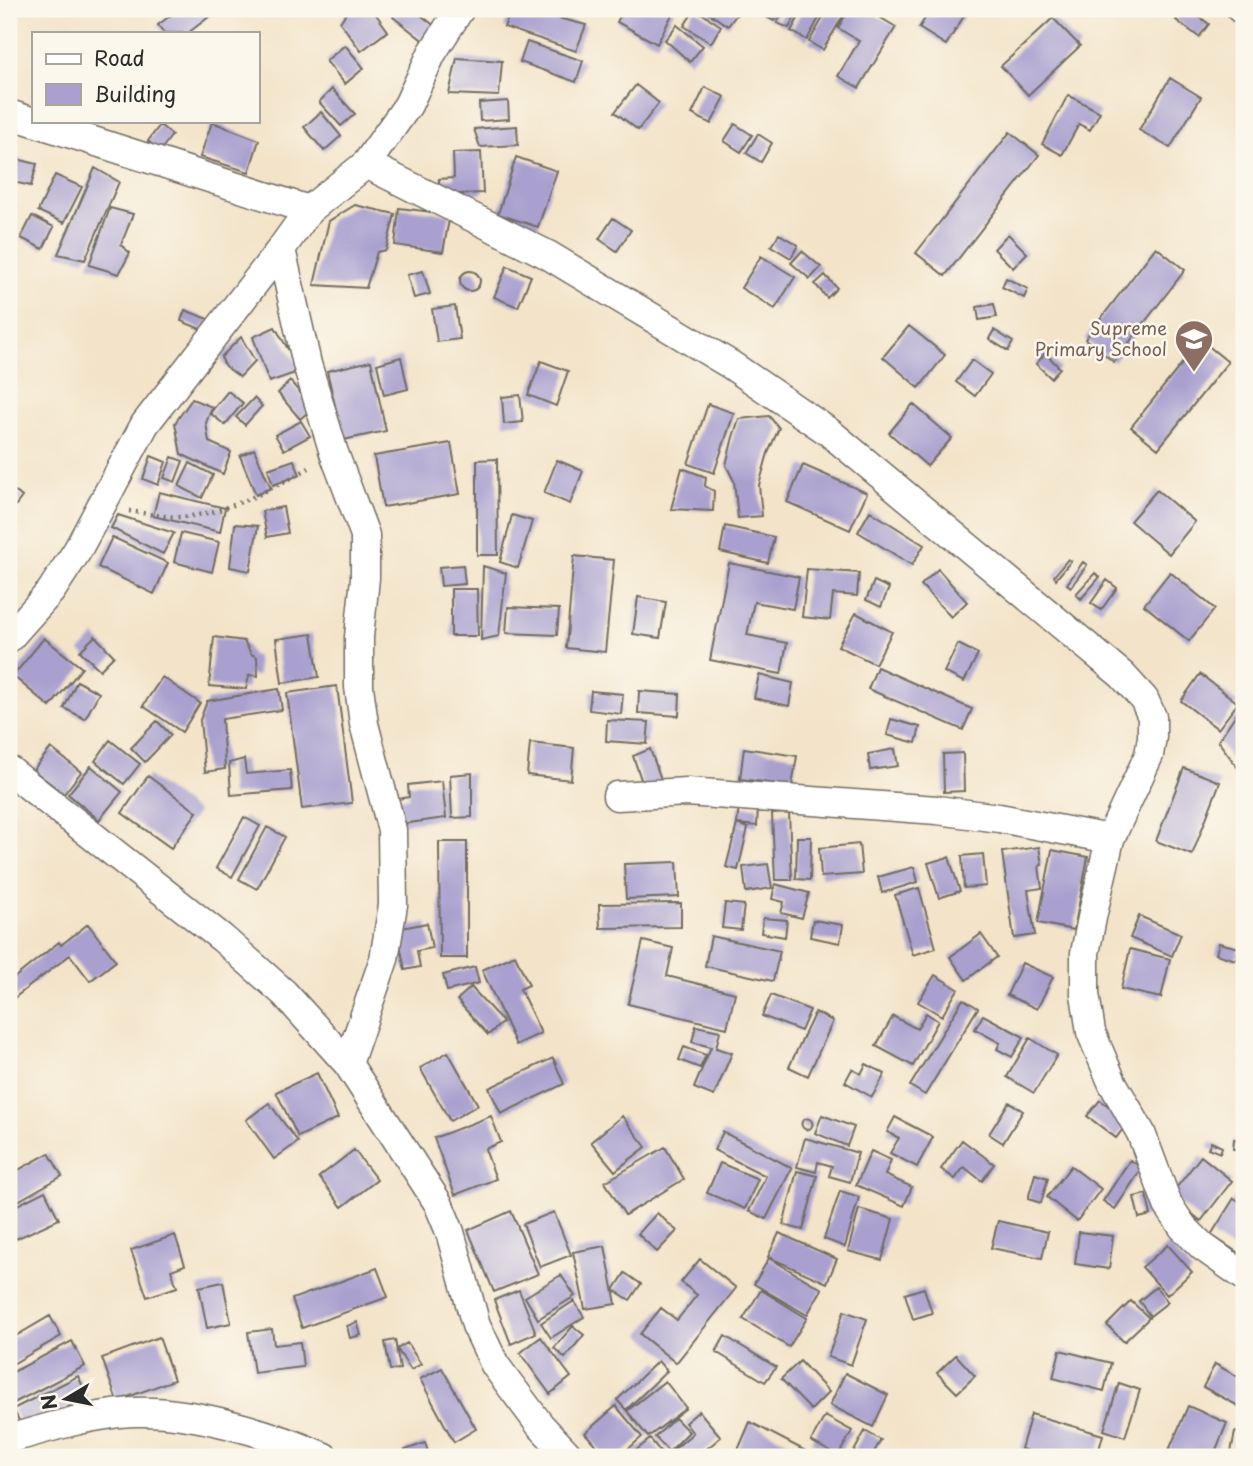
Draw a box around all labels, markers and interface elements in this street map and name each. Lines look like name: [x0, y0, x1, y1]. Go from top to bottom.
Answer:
legend: [32, 32, 259, 122]
text: Road: [94, 41, 145, 73]
text: Building: [94, 77, 176, 109]
place label: Supreme Primary School: [1035, 314, 1167, 362]
school or university icon: Supreme Primary School: [1173, 318, 1215, 373]
north arrow: [32, 1364, 102, 1434]
text: N: [33, 1392, 63, 1412]

